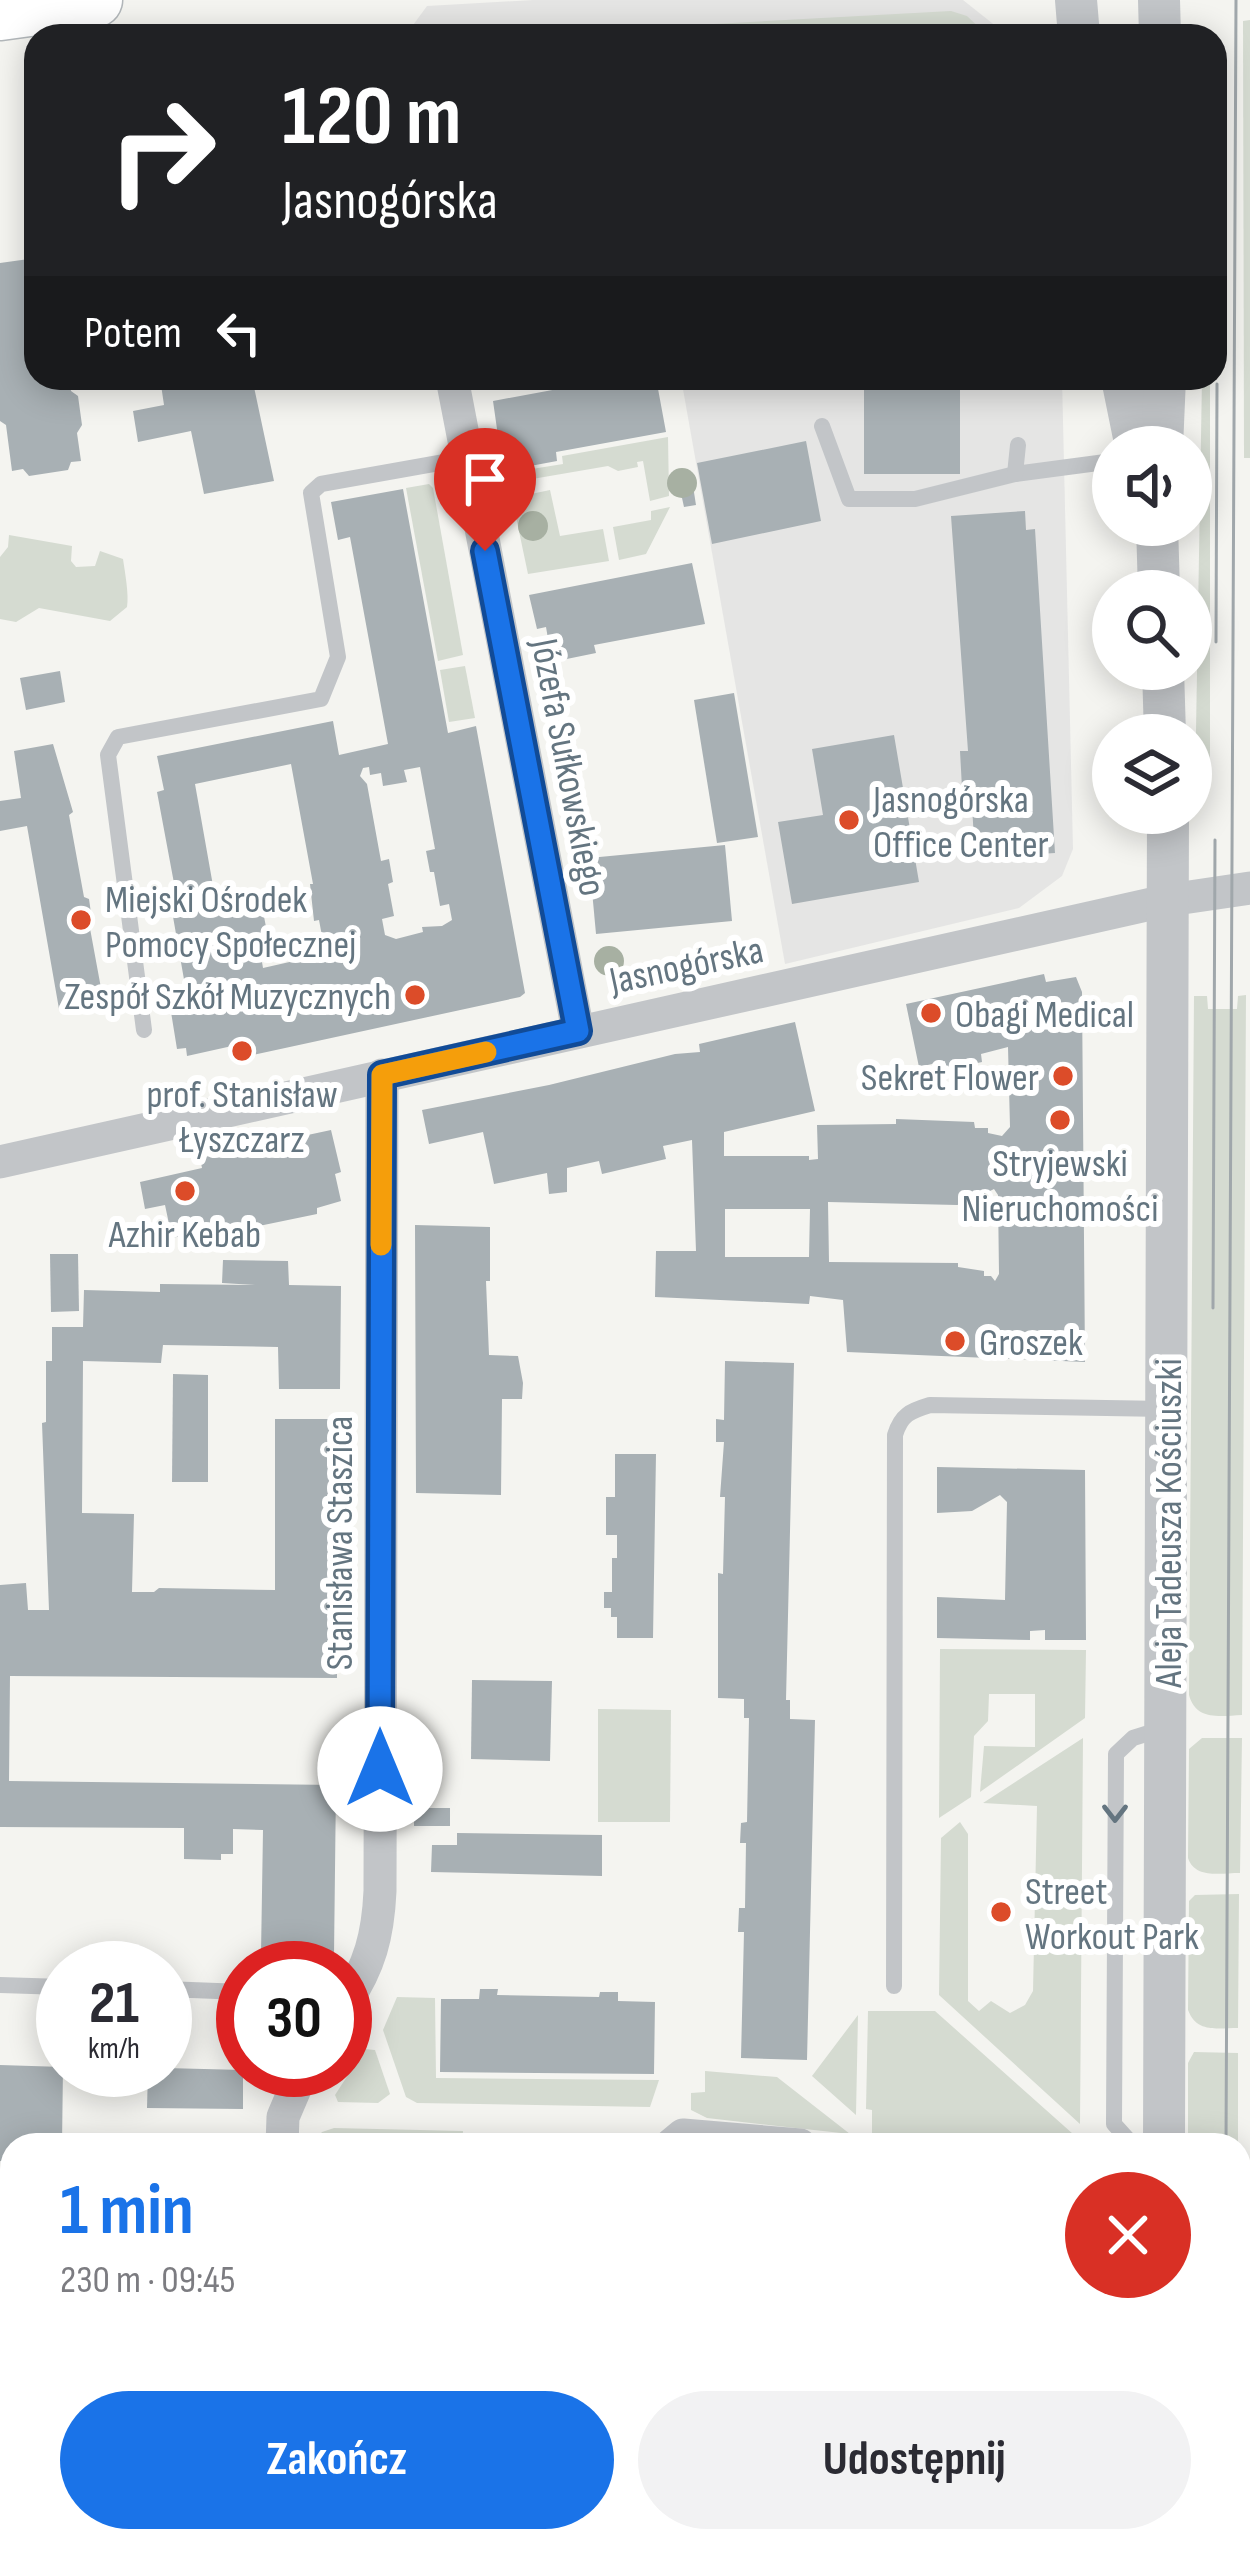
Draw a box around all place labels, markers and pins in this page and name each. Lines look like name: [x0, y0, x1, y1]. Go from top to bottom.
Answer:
pin: [434, 428, 536, 551]
place label: Jasnogórska Office Center: [872, 777, 1049, 869]
marker: Jasnogórska Office Center: [836, 807, 862, 833]
place label: Miejski Ośrodek Pomocy Społecznej: [105, 877, 356, 969]
marker: Miejski Ośrodek Pomocy Społecznej: [68, 907, 94, 933]
place label: Zespół Szkół Muzycznych: [64, 974, 391, 1021]
marker: Zespół Szkół Muzycznych: [402, 982, 428, 1008]
place label: Obagi Medical: [955, 992, 1134, 1039]
marker: Obagi Medical: [918, 1000, 944, 1026]
marker: prof. Stanisław Łyszczarz: [229, 1038, 255, 1064]
place label: Sekret Flower: [861, 1055, 1039, 1102]
marker: Sekret Flower: [1050, 1063, 1076, 1089]
place label: prof. Stanisław Łyszczarz: [146, 1072, 338, 1164]
marker: Stryjewski Nieruchomości: [1047, 1107, 1073, 1133]
place label: Stryjewski Nieruchomości: [962, 1141, 1158, 1233]
marker: Azhir Kebab: [172, 1178, 198, 1204]
place label: Azhir Kebab: [108, 1212, 261, 1259]
place label: Groszek: [979, 1320, 1083, 1367]
marker: Groszek: [942, 1328, 968, 1354]
place label: Street Workout Park: [1025, 1869, 1199, 1961]
marker: Street Workout Park: [988, 1899, 1014, 1925]

